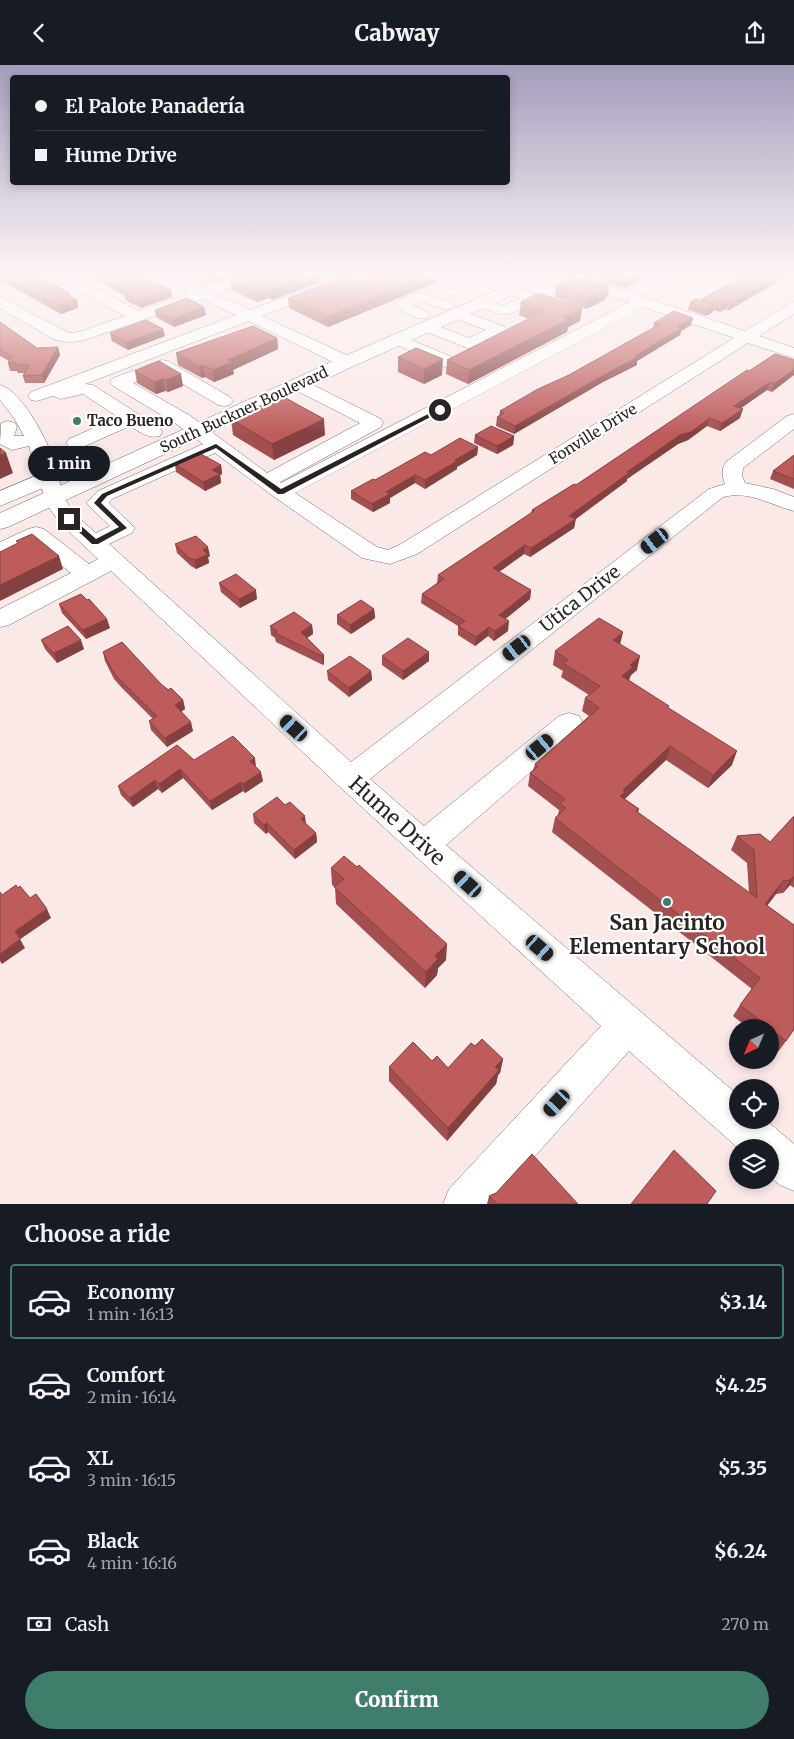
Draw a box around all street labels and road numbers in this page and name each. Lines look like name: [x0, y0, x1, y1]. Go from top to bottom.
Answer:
street label: South Buckner Boulevard: [157, 362, 331, 457]
street label: Fonville Drive: [545, 399, 640, 468]
street label: Utica Drive: [535, 560, 624, 637]
street label: Hume Drive: [343, 770, 451, 871]

